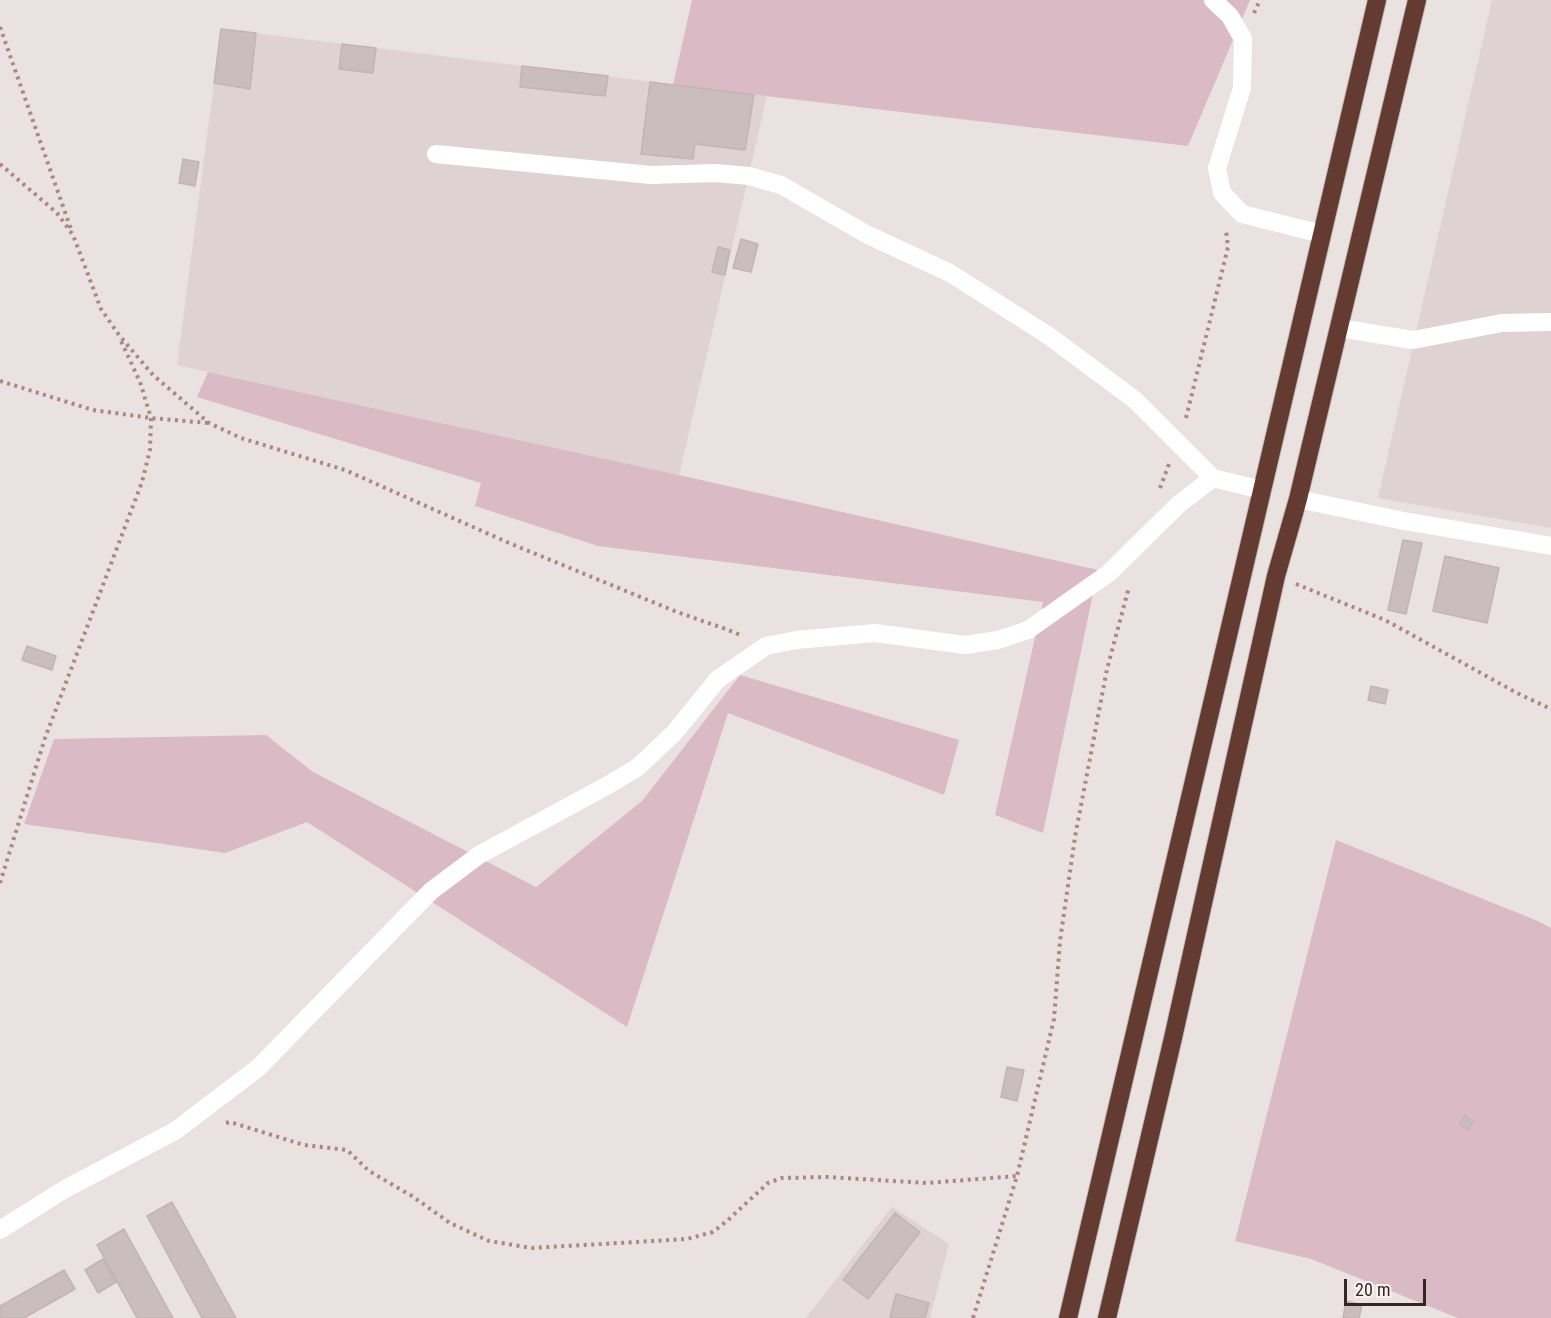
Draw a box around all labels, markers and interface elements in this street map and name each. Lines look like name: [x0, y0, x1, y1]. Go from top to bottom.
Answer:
scale bar: [1347, 1267, 1430, 1305]
text: 20 m: [1355, 1279, 1390, 1300]

